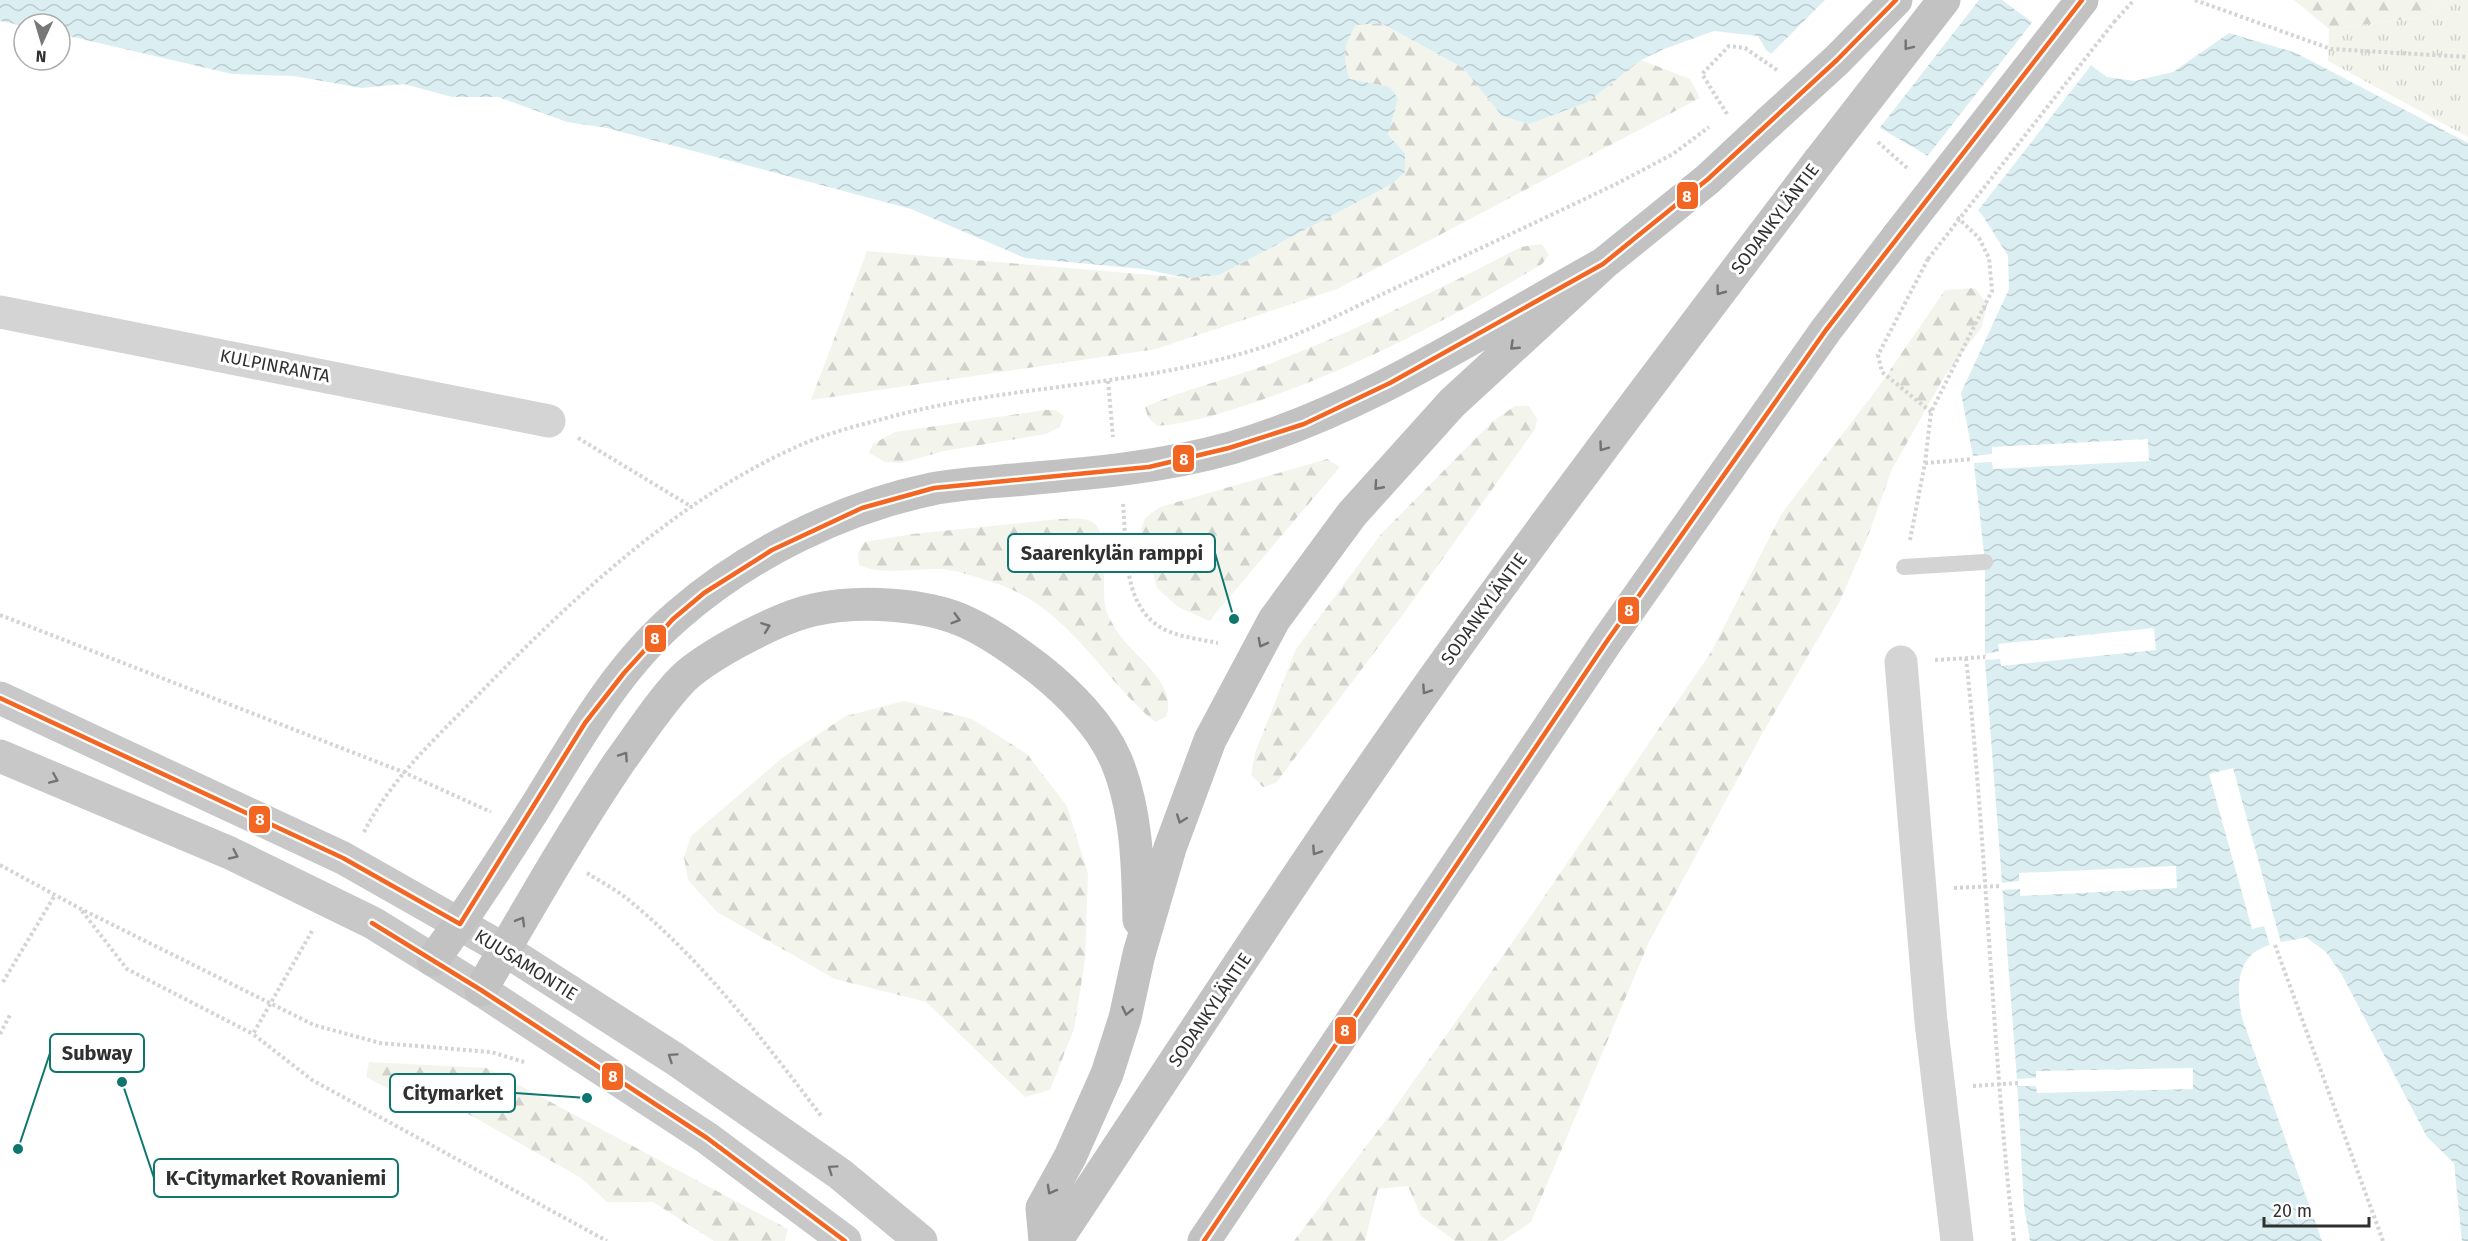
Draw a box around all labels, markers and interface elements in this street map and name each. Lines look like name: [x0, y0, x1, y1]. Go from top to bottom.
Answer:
north arrow: [12, 12, 72, 72]
one-way arrow: [1905, 39, 1916, 50]
text: N: [35, 47, 47, 66]
street label: SODANKYLÄNTIE: [1726, 159, 1824, 279]
line badge: 8: [1676, 181, 1699, 210]
text: 8: [1682, 187, 1692, 206]
one-way arrow: [1716, 285, 1727, 296]
one-way arrow: [1510, 339, 1521, 350]
street label: KULPINRANTA: [218, 345, 333, 388]
one-way arrow: [1599, 441, 1610, 452]
line badge: 8: [1172, 444, 1195, 473]
text: 8: [1179, 450, 1189, 469]
one-way arrow: [1374, 479, 1385, 490]
callout: Saarenkylän ramppi: [1008, 534, 1215, 572]
text: Saarenkylän ramppi: [1021, 541, 1203, 565]
street label: SODANKYLÄNTIE: [1436, 549, 1532, 669]
line badge: 8: [1617, 596, 1640, 625]
text: 8: [1624, 601, 1634, 620]
one-way arrow: [950, 612, 961, 624]
one-way arrow: [760, 622, 771, 635]
line badge: 8: [644, 624, 667, 653]
text: 8: [650, 629, 660, 648]
one-way arrow: [1258, 636, 1269, 647]
one-way arrow: [1422, 683, 1433, 694]
one-way arrow: [617, 752, 628, 763]
one-way arrow: [48, 772, 59, 784]
line badge: 8: [248, 805, 271, 834]
text: 8: [255, 810, 265, 829]
one-way arrow: [1175, 813, 1188, 824]
one-way arrow: [1312, 844, 1323, 855]
one-way arrow: [227, 847, 238, 859]
one-way arrow: [514, 917, 526, 928]
street label: KUUSAMONTIE: [471, 925, 581, 1005]
street label: SODANKYLÄNTIE: [1164, 949, 1256, 1071]
one-way arrow: [1121, 1006, 1134, 1016]
line badge: 8: [1334, 1016, 1357, 1045]
text: 8: [1340, 1021, 1350, 1040]
callout: Subway: [50, 1034, 144, 1072]
text: Subway: [62, 1041, 133, 1065]
one-way arrow: [668, 1053, 679, 1064]
line badge: 8: [601, 1062, 624, 1091]
text: 8: [608, 1067, 618, 1086]
callout: Citymarket: [390, 1074, 515, 1112]
text: Citymarket: [403, 1081, 504, 1105]
callout: K-Citymarket Rovaniemi: [154, 1159, 398, 1197]
one-way arrow: [827, 1165, 838, 1176]
text: K-Citymarket Rovaniemi: [166, 1166, 386, 1190]
one-way arrow: [1047, 1184, 1058, 1194]
scale bar: [2264, 1190, 2369, 1228]
text: 20 m: [2273, 1200, 2312, 1222]

